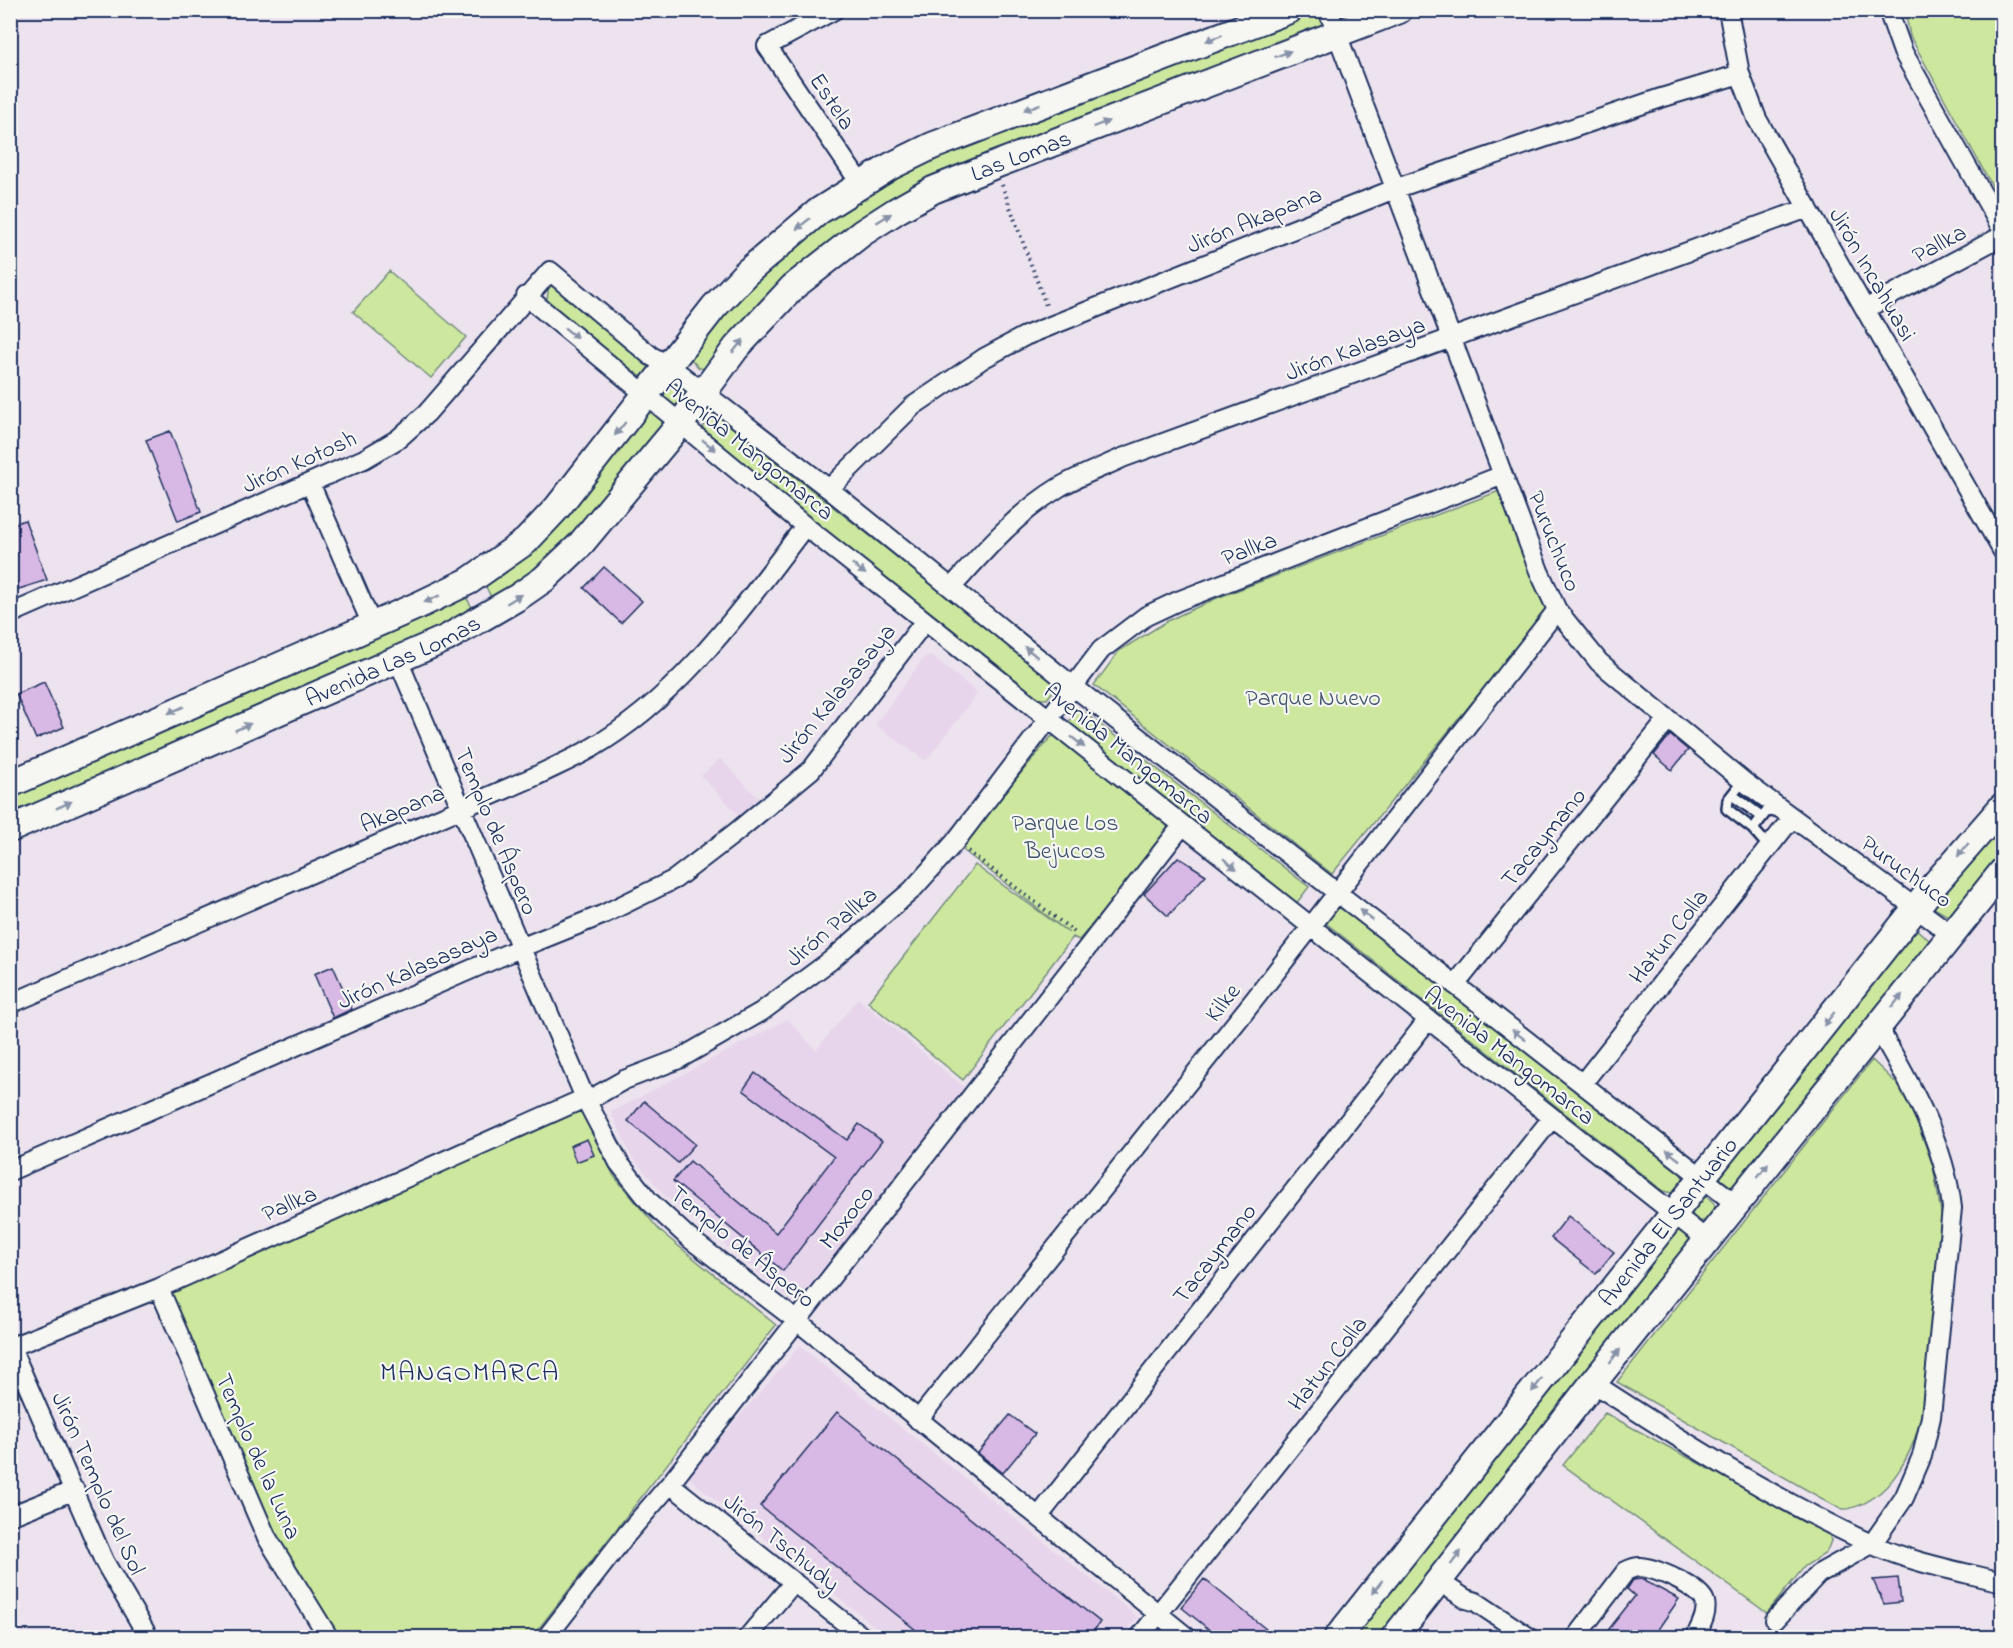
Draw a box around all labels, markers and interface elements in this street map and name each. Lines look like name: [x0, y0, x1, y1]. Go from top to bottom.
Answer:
one-way arrow: [1205, 34, 1223, 44]
one-way arrow: [1275, 49, 1293, 59]
street label: Estela: [799, 67, 863, 138]
one-way arrow: [1023, 103, 1041, 112]
one-way arrow: [1092, 119, 1110, 128]
street label: Las Lomas: [966, 122, 1077, 193]
street label: Jirón Akapana: [1182, 178, 1328, 264]
street label: Jirón Incahuasi: [1818, 202, 1923, 349]
one-way arrow: [876, 213, 892, 224]
street label: Pallka: [1907, 216, 1974, 274]
one-way arrow: [795, 217, 811, 230]
street label: Jirón Kalasaya: [1281, 309, 1431, 393]
one-way arrow: [564, 327, 579, 339]
one-way arrow: [732, 338, 745, 354]
street label: Avenida Mangomarca: [656, 371, 841, 530]
one-way arrow: [615, 421, 627, 436]
street label: Jirón Kotosh: [237, 422, 363, 504]
one-way arrow: [701, 439, 716, 451]
street label: Puruchuco: [1517, 486, 1589, 598]
street label: Pallka: [1217, 524, 1283, 577]
one-way arrow: [852, 562, 867, 574]
one-way arrow: [506, 594, 522, 605]
one-way arrow: [423, 595, 440, 604]
street label: Avenida Las Lomas: [300, 607, 488, 718]
street label: Jirón Kalasasaya: [770, 617, 906, 773]
one-way arrow: [1023, 645, 1039, 658]
street label: Avenida Mangomarca: [1035, 675, 1220, 834]
park label: Parque Nuevo: [1245, 682, 1381, 717]
one-way arrow: [166, 705, 184, 715]
one-way arrow: [234, 722, 252, 732]
one-way arrow: [1070, 736, 1086, 749]
street label: Templo de Áspero: [444, 743, 546, 921]
street label: Akapana: [355, 777, 451, 844]
street label: Tacaymano: [1494, 781, 1597, 897]
one-way arrow: [56, 800, 74, 810]
park label: Parque Los Bejucos: [1012, 807, 1118, 870]
street label: Puruchuco: [1852, 828, 1959, 918]
one-way arrow: [1957, 842, 1970, 857]
one-way arrow: [1222, 857, 1237, 870]
street label: Jirón Pallka: [779, 879, 886, 977]
street label: Hatun Colla: [1622, 882, 1718, 993]
one-way arrow: [1358, 909, 1373, 921]
street label: Jirón Kalasasaya: [332, 918, 504, 1021]
street label: Kilke: [1197, 976, 1251, 1031]
street label: Avenida Mangomarca: [1415, 979, 1602, 1135]
one-way arrow: [1891, 993, 1904, 1009]
one-way arrow: [1824, 1012, 1836, 1027]
one-way arrow: [1511, 1029, 1527, 1041]
street label: Avenida El Santuario: [1591, 1130, 1748, 1315]
one-way arrow: [1665, 1148, 1681, 1161]
one-way arrow: [1756, 1162, 1769, 1178]
street label: Pallka: [257, 1178, 323, 1233]
street label: Templo de Áspero: [661, 1178, 822, 1318]
street label: Moxoco: [812, 1179, 884, 1258]
street label: Tacaymano: [1165, 1197, 1267, 1313]
street label: Hatun Colla: [1281, 1309, 1377, 1420]
one-way arrow: [1609, 1348, 1622, 1364]
district label: MANGOMARCA: [380, 1354, 560, 1393]
street label: Templo de la Luna: [204, 1368, 309, 1546]
one-way arrow: [1531, 1377, 1544, 1393]
street label: Jirón Templo del Sol: [41, 1387, 153, 1581]
street label: Jirón Tschudy: [714, 1486, 846, 1603]
one-way arrow: [1449, 1551, 1461, 1566]
one-way arrow: [1370, 1579, 1383, 1595]

